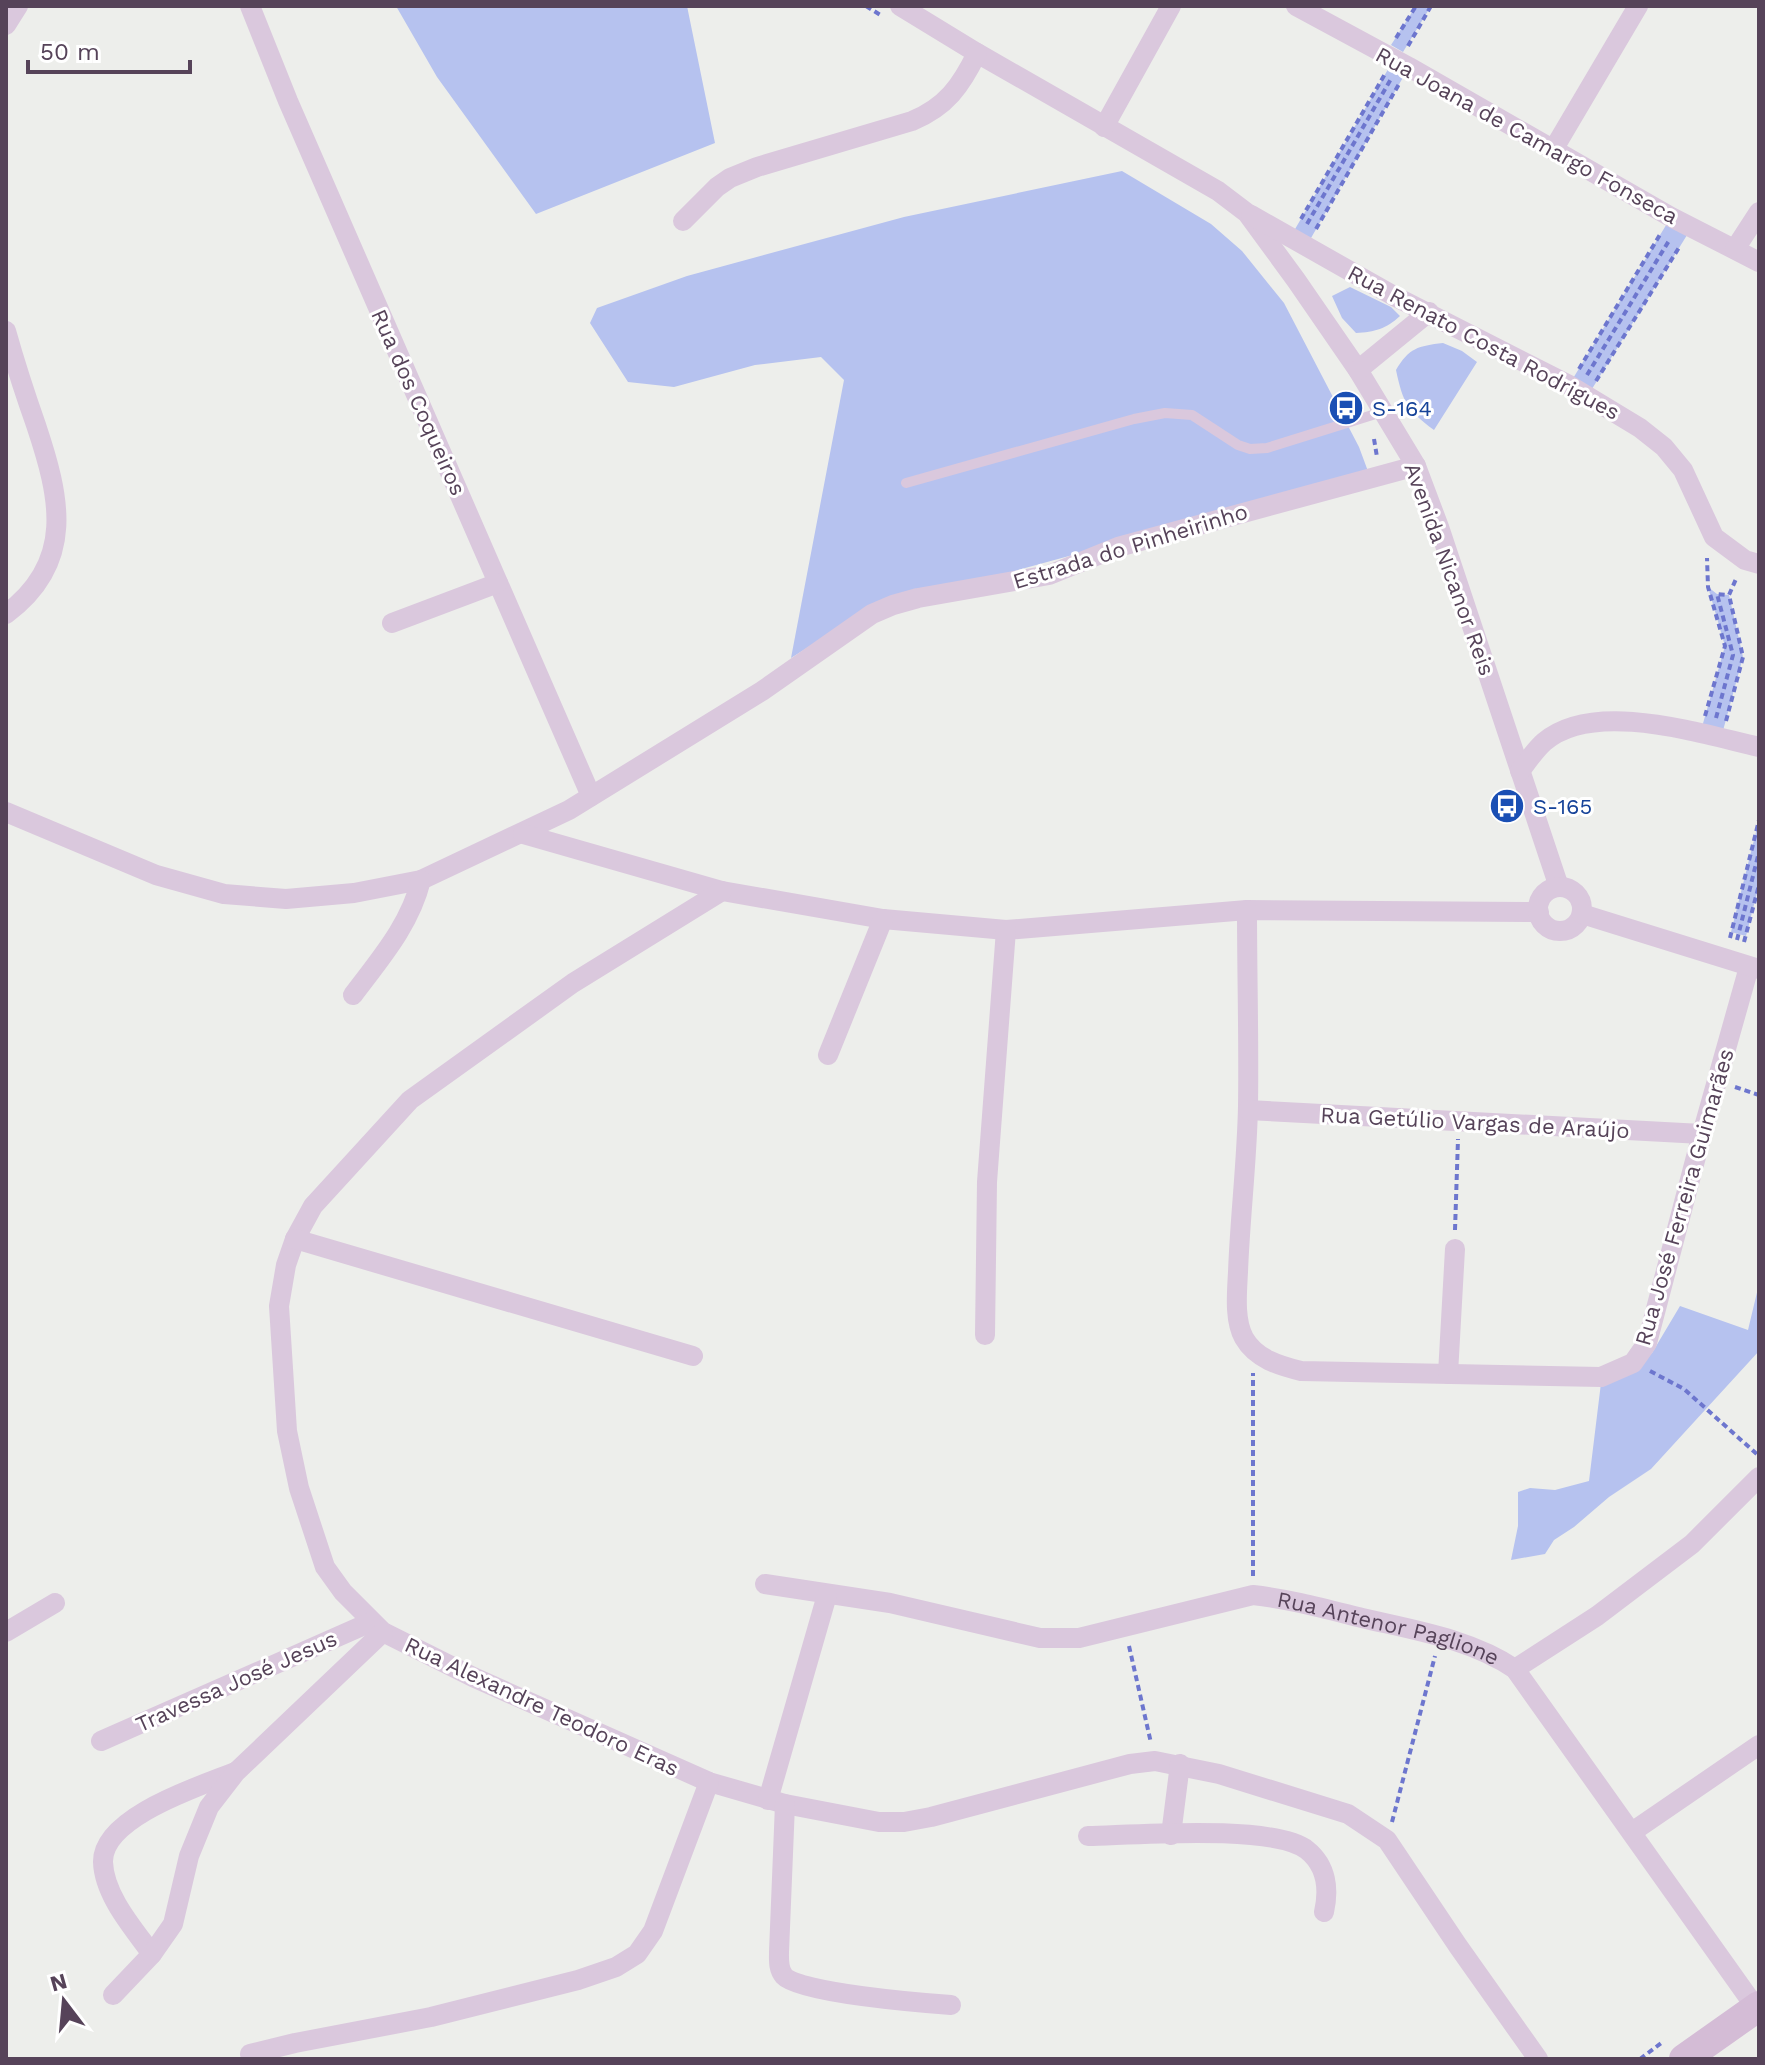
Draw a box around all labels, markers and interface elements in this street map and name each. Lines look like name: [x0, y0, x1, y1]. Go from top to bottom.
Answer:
scale bar: [28, 24, 190, 74]
text: 50 m: [40, 38, 100, 66]
street label: Rua Joana de Camargo Fonseca: [1371, 42, 1682, 229]
street label: Rua Renato Costa Rodrigues: [1344, 260, 1624, 425]
street label: Rua dos Coqueiros: [366, 305, 471, 499]
bus stop icon: S-164: [1327, 389, 1365, 427]
place label: S-164: [1372, 396, 1432, 421]
street label: Avenida Nicanor Reis: [1399, 459, 1500, 679]
street label: Estrada do Pinheirinho: [1010, 499, 1250, 594]
bus stop icon: S-165: [1488, 787, 1526, 825]
place label: S-165: [1533, 794, 1592, 819]
street label: Rua José Ferreira Guimarães: [1630, 1046, 1739, 1348]
street label: Rua Getúlio Vargas de Araújo: [1320, 1102, 1630, 1143]
street label: Rua Antenor Paglione: [1275, 1587, 1503, 1670]
street label: Travessa José Jesus: [132, 1626, 341, 1737]
street label: Rua Alexandre Teodoro Eras: [401, 1632, 683, 1781]
north arrow: [24, 1961, 104, 2041]
text: N: [47, 1968, 70, 1997]

